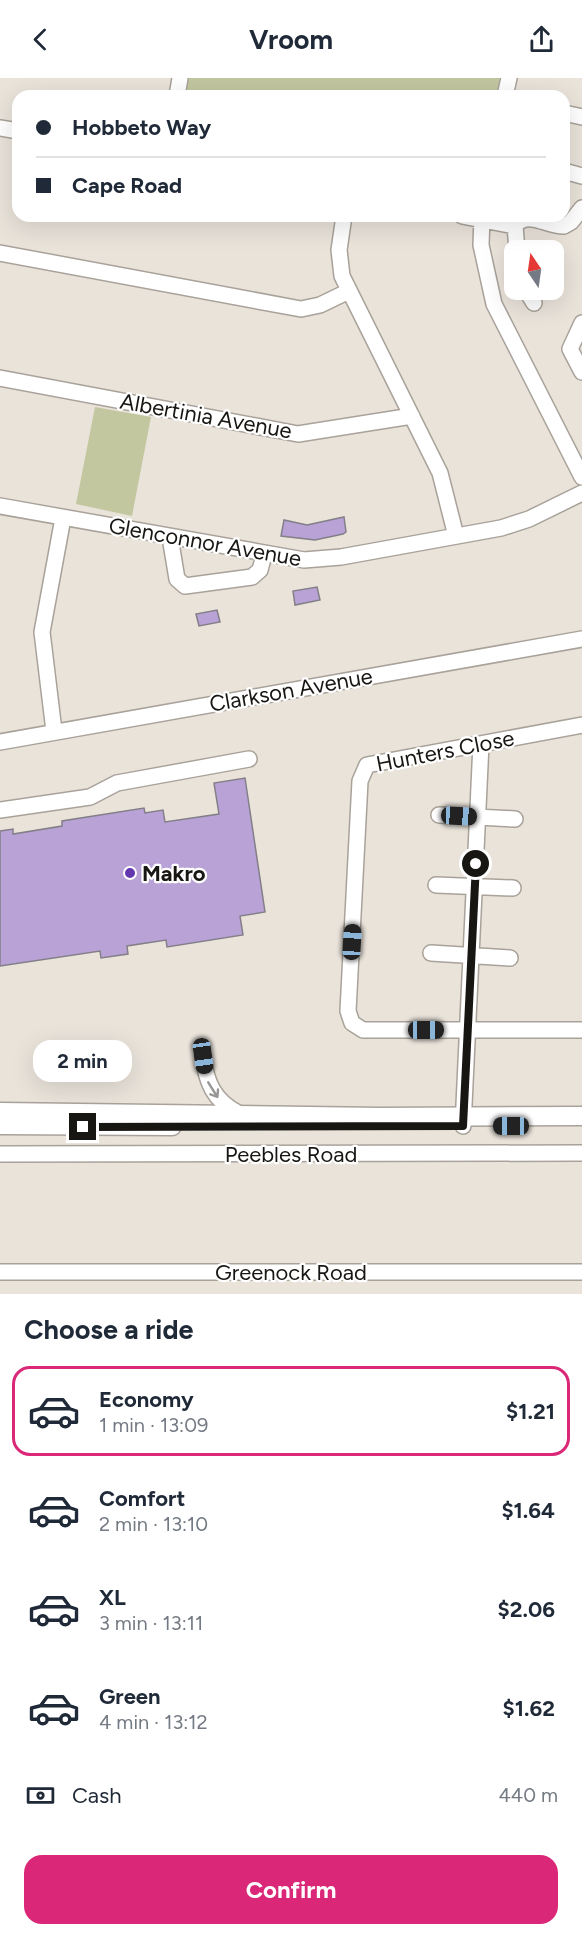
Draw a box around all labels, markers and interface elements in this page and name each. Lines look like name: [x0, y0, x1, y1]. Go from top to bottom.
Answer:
icon: back: [24, 23, 57, 56]
text: Vroom: [249, 23, 333, 56]
icon: share: [525, 23, 558, 56]
text: Hobbeto Way: [72, 114, 211, 141]
text: Cape Road: [72, 172, 182, 199]
north arrow: [504, 240, 564, 300]
map controls: [504, 240, 564, 300]
street label: Albertinia Avenue: [118, 388, 294, 444]
street label: Glenconnor Avenue: [107, 512, 303, 572]
street label: Clarkson Avenue: [207, 662, 375, 718]
street label: Hunters Close: [374, 724, 516, 778]
car: [441, 806, 477, 826]
route start: [462, 850, 489, 877]
place label: Makro: [142, 860, 206, 887]
marker: Makro: [123, 866, 137, 880]
car: [342, 924, 362, 960]
car: [408, 1021, 444, 1039]
car: [192, 1037, 214, 1075]
callout: 2 min: [34, 1040, 132, 1082]
text: 2 min: [57, 1049, 108, 1073]
one-way arrow: [206, 1081, 219, 1098]
route end: [69, 1113, 96, 1140]
car: [493, 1117, 529, 1135]
street label: Peebles Road: [225, 1141, 357, 1168]
street label: Greenock Road: [215, 1259, 367, 1286]
text: Choose a ride: [24, 1313, 193, 1346]
icon: car: [27, 1384, 81, 1438]
text: Economy: [99, 1386, 194, 1413]
text: $1.21: [506, 1398, 555, 1425]
text: 1 min · 13:09: [99, 1413, 208, 1437]
icon: car: [27, 1483, 81, 1537]
text: Comfort: [99, 1485, 185, 1512]
text: $1.64: [501, 1497, 555, 1524]
text: 2 min · 13:10: [99, 1512, 208, 1536]
icon: car: [27, 1582, 81, 1636]
text: XL: [99, 1584, 126, 1611]
text: $2.06: [498, 1596, 555, 1623]
text: 3 min · 13:11: [99, 1611, 203, 1635]
icon: car: [27, 1681, 81, 1735]
text: Green: [99, 1683, 161, 1710]
text: $1.62: [503, 1695, 555, 1722]
text: 4 min · 13:12: [99, 1710, 208, 1734]
icon: cash: [24, 1779, 57, 1812]
text: Cash: [72, 1782, 122, 1809]
text: 440 m: [498, 1783, 558, 1807]
button: Confirm: [24, 1855, 558, 1924]

